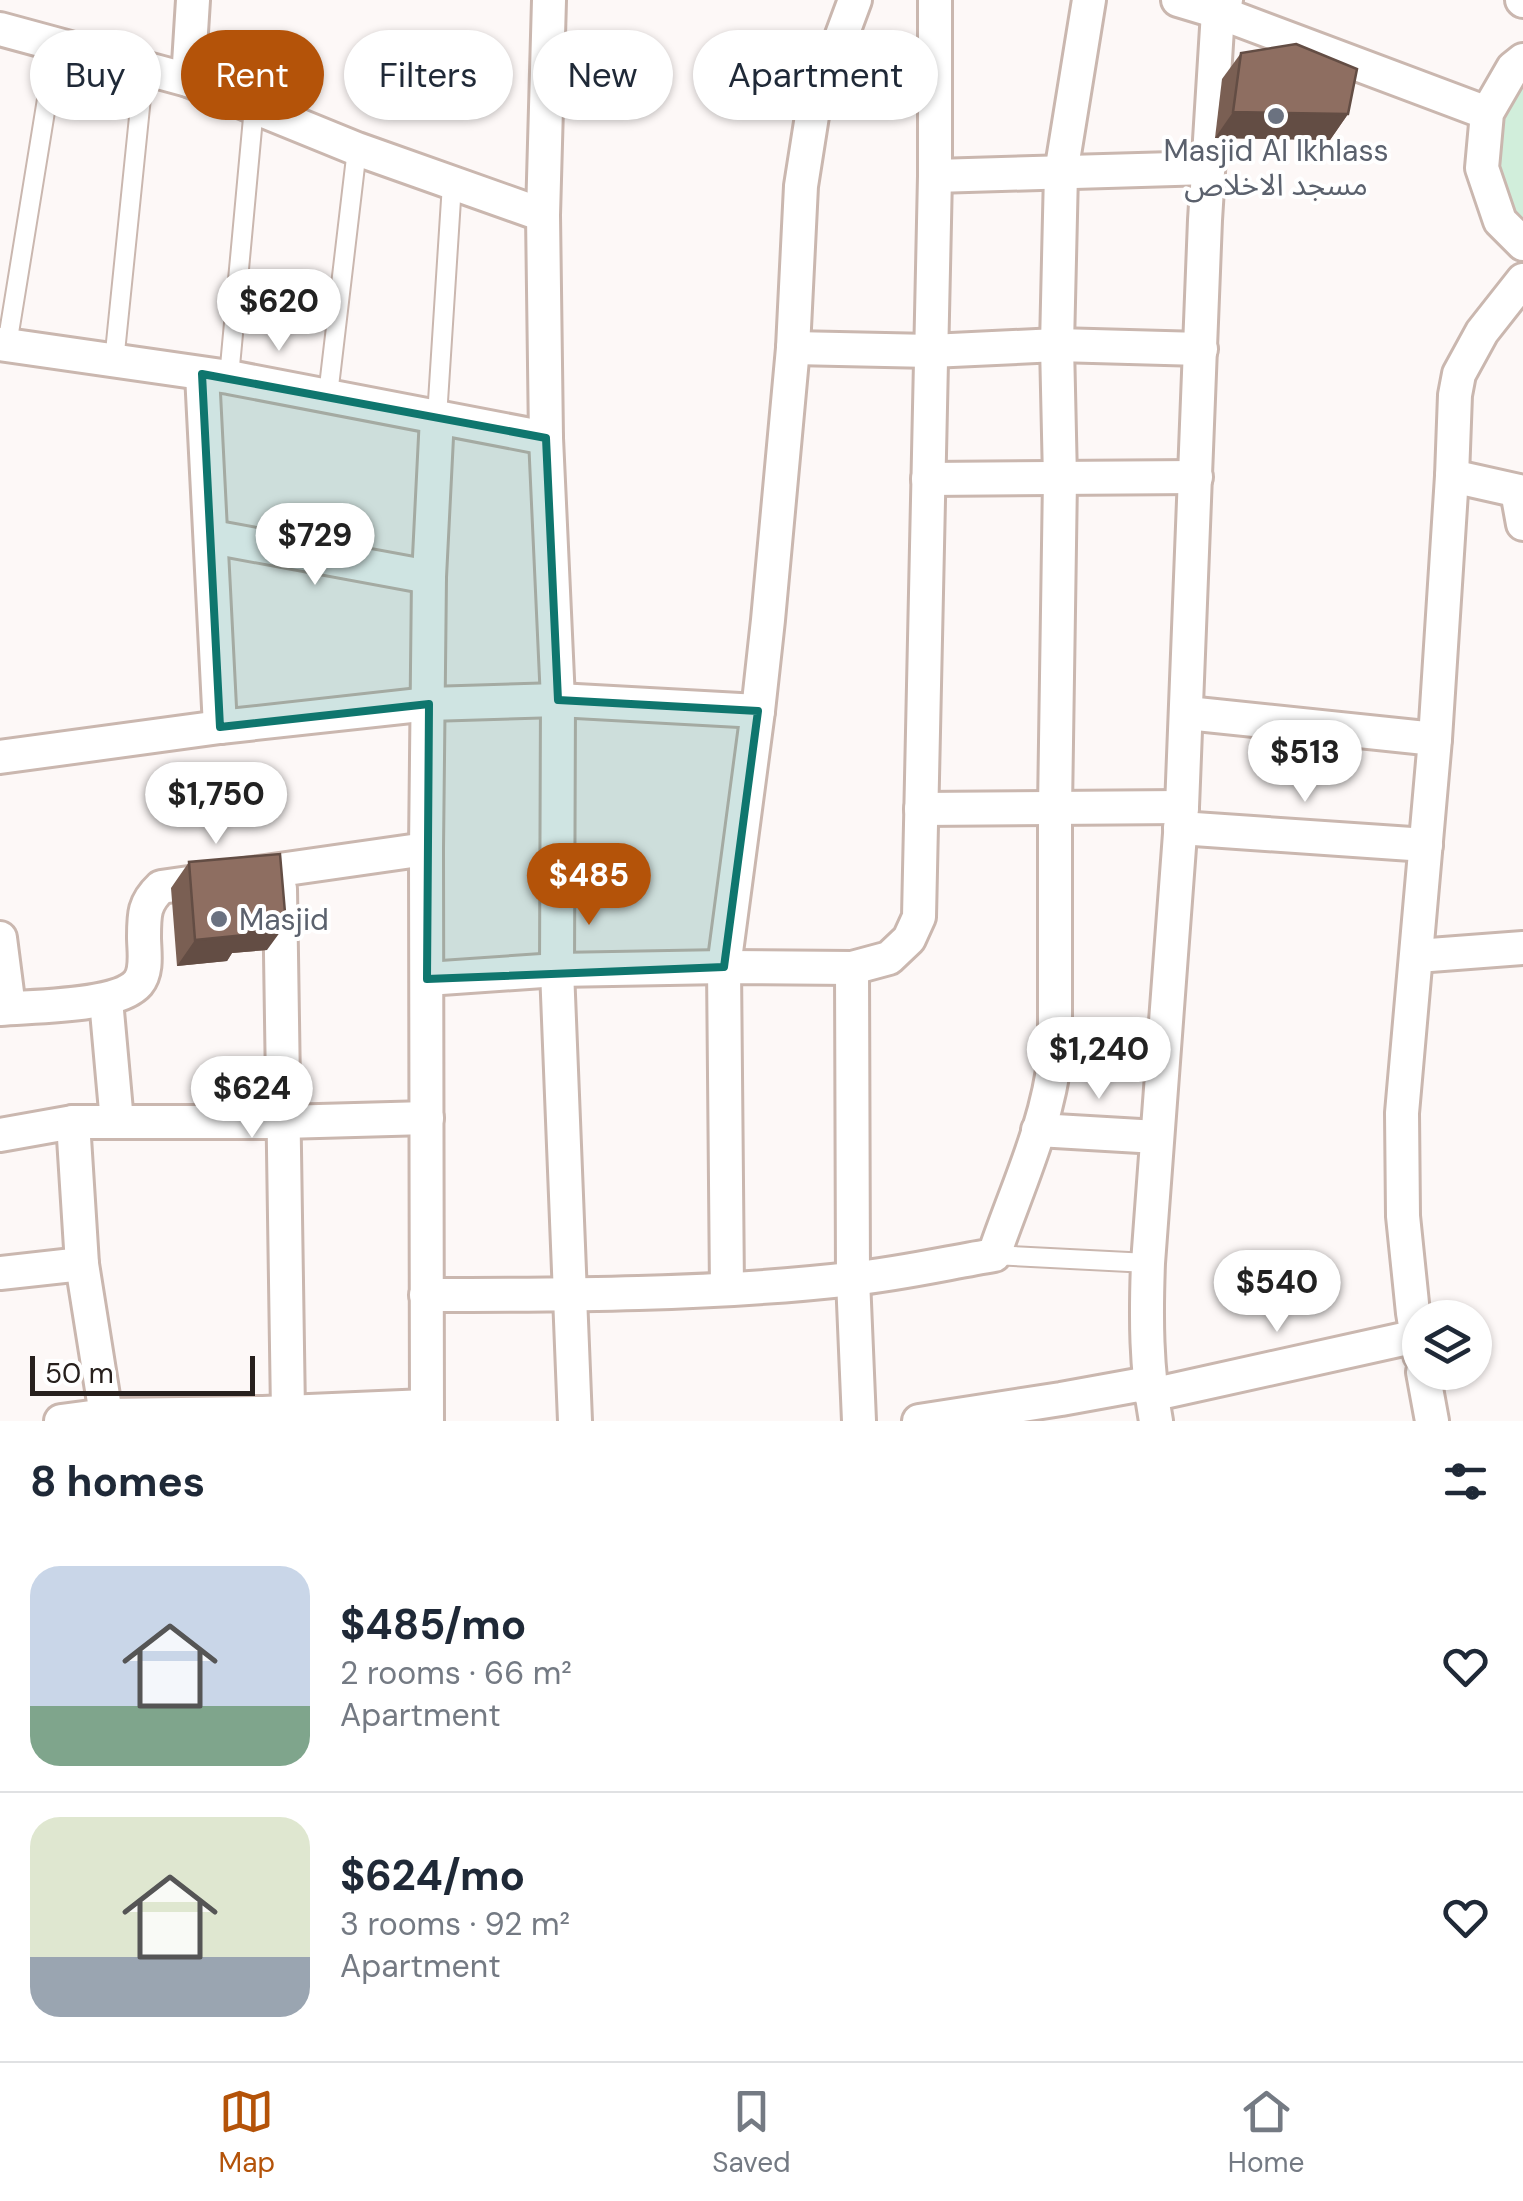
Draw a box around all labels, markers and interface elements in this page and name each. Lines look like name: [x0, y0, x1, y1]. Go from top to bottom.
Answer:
chip: Buy: [30, 30, 161, 120]
chip: Rent: [181, 30, 324, 120]
chip: Filters: [344, 30, 513, 120]
chip: New: [533, 30, 673, 120]
chip: Apartment: [693, 30, 938, 120]
marker: Masjid Al Ikhlass مسجد الاخلاص: [1265, 105, 1287, 127]
place label: Masjid Al Ikhlass مسجد الاخلاص: [1164, 131, 1389, 204]
pin: $620: [220, 269, 338, 354]
text: $620: [239, 280, 319, 322]
pin: $729: [256, 503, 374, 588]
text: $729: [278, 514, 352, 556]
pin: $513: [1246, 720, 1364, 805]
text: $513: [1270, 731, 1340, 773]
pin: $1,750: [135, 762, 297, 847]
text: $1,750: [167, 773, 265, 815]
pin: $485: [530, 843, 648, 928]
text: $485: [549, 854, 629, 896]
place label: Masjid: [239, 900, 329, 939]
marker: Masjid: [208, 908, 230, 930]
pin: $1,240: [1018, 1017, 1180, 1102]
text: $1,240: [1049, 1028, 1149, 1070]
pin: $624: [193, 1056, 311, 1141]
text: $624: [213, 1067, 291, 1109]
pin: $540: [1218, 1250, 1336, 1335]
text: $540: [1236, 1261, 1318, 1303]
map controls: [1402, 1300, 1492, 1390]
button: layers: [1402, 1300, 1492, 1390]
scale bar: [30, 1351, 255, 1396]
text: 50 m: [45, 1355, 114, 1392]
text: 8 homes: [30, 1454, 205, 1509]
icon: filters: [1438, 1454, 1493, 1509]
text: $485/mo: [340, 1597, 526, 1652]
icon: home: [110, 1606, 230, 1726]
icon: heart: [1438, 1639, 1493, 1694]
text: 2 rooms · 66 m²: [340, 1652, 572, 1694]
text: Apartment: [340, 1694, 501, 1736]
text: $624/mo: [340, 1848, 525, 1903]
icon: home: [110, 1857, 230, 1977]
icon: heart: [1438, 1890, 1493, 1945]
text: 3 rooms · 92 m²: [340, 1903, 570, 1945]
text: Apartment: [340, 1945, 501, 1987]
tab: Map: [219, 2084, 275, 2181]
tab: Saved: [712, 2084, 791, 2181]
tab: Home: [1228, 2084, 1304, 2181]

